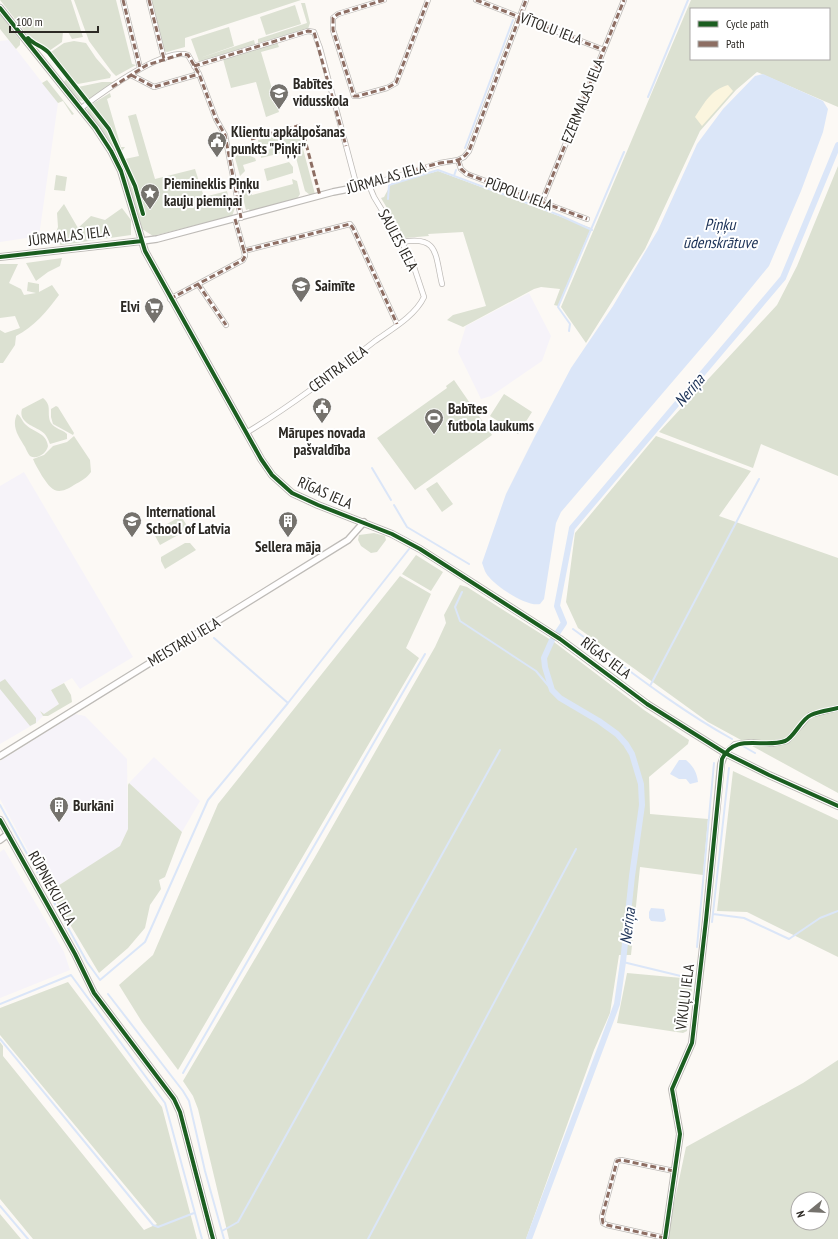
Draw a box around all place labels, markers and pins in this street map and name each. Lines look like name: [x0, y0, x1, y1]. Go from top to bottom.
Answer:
place label: Babītes vidusskola: [292, 74, 349, 110]
school or university icon: Babītes vidusskola: [268, 82, 290, 110]
place label: Klientu apkalpošanas punkts "Piņķi": [231, 122, 345, 159]
public building icon: Klientu apkalpošanas punkts "Piņķi": [206, 130, 228, 158]
place label: Piemineklis Piņķu kauju piemiņai: [164, 174, 259, 211]
place icon: Piemineklis Piņķu kauju piemiņai: [139, 182, 161, 210]
school or university icon: Saimīte: [290, 275, 312, 303]
place label: Saimīte: [315, 276, 355, 295]
supermarket icon: Elvi: [143, 296, 165, 324]
place label: Elvi: [121, 297, 140, 316]
public building icon: Mārupes novada pašvaldība: [311, 396, 333, 424]
place label: Babītes futbola laukums: [448, 399, 534, 435]
sports icon: Babītes futbola laukums: [423, 407, 445, 435]
place label: Mārupes novada pašvaldība: [278, 423, 366, 459]
place label: International School of Latvia: [146, 502, 230, 538]
school or university icon: International School of Latvia: [121, 510, 143, 538]
building icon: Sellera māja: [277, 510, 299, 538]
place label: Sellera māja: [255, 537, 321, 556]
building icon: Burkāni: [48, 795, 70, 823]
place label: Burkāni: [73, 796, 114, 815]

